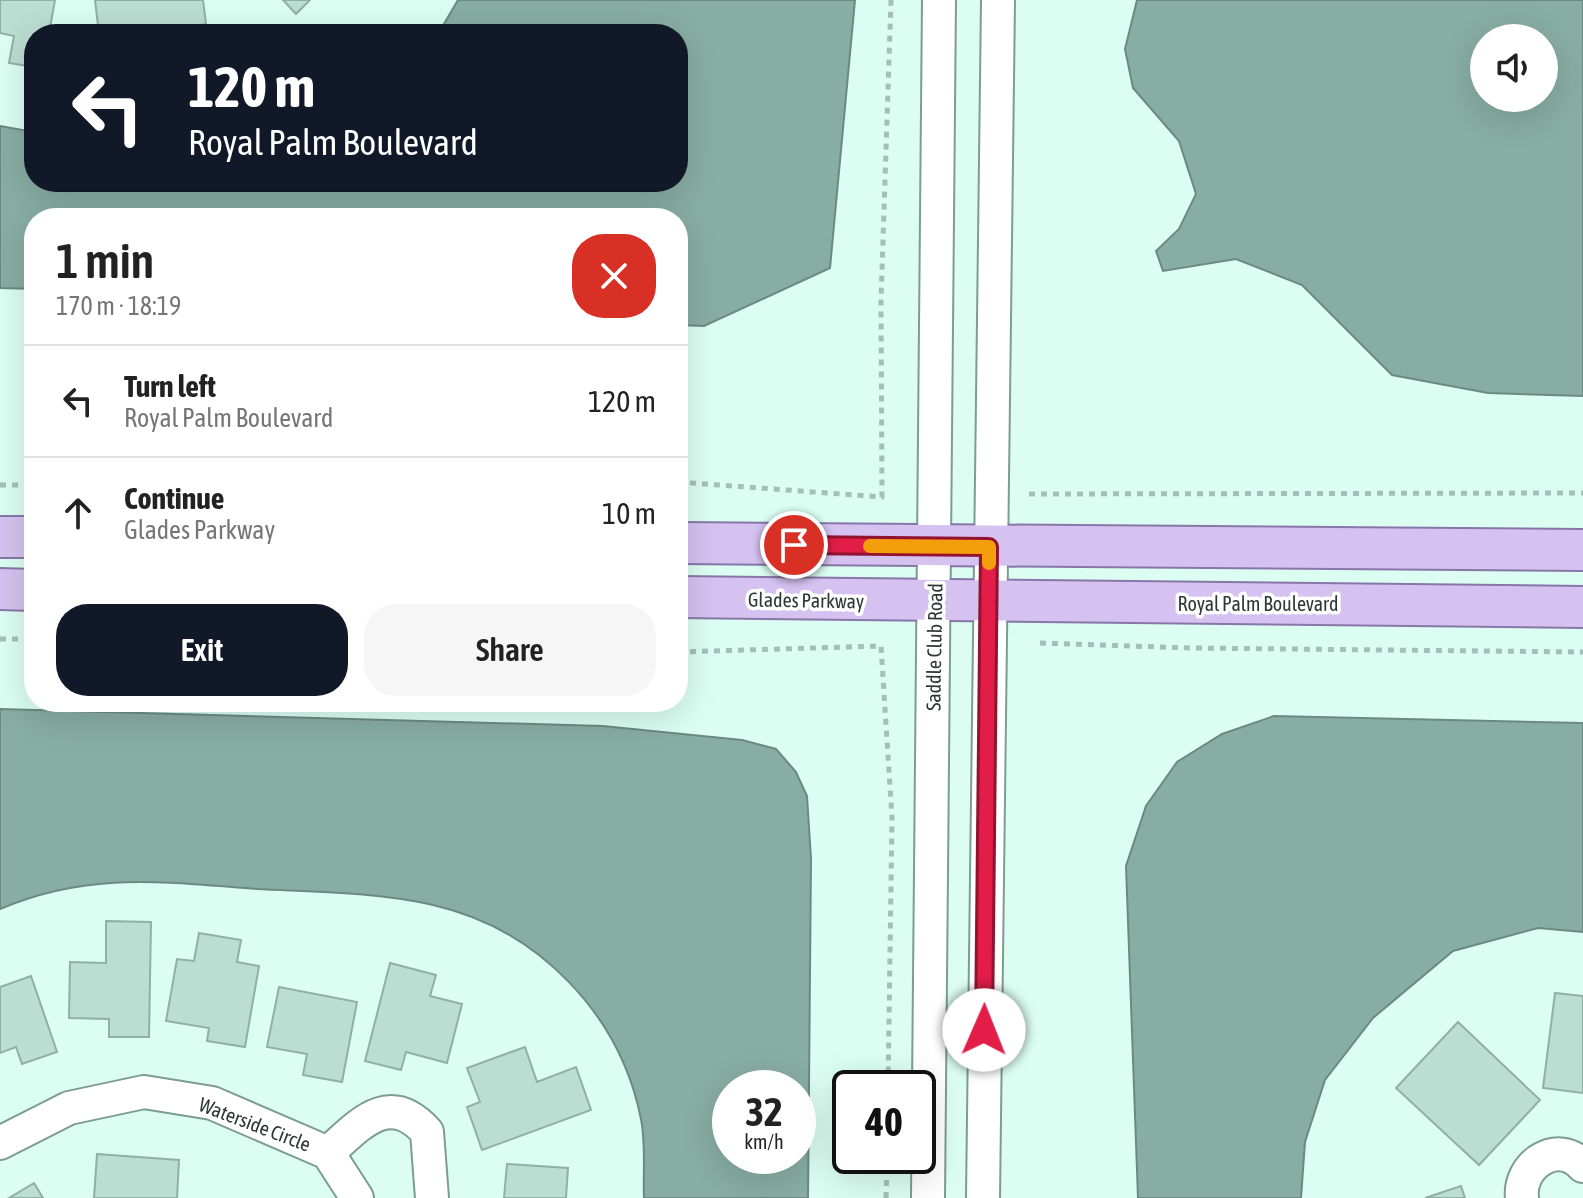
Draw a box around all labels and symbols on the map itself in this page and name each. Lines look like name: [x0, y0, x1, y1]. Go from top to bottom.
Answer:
pin: [760, 511, 828, 579]
street label: Saddle Club Road: [921, 583, 947, 711]
street label: Glades Parkway: [748, 587, 864, 613]
street label: Royal Palm Boulevard: [1178, 592, 1338, 615]
position arrow: [942, 988, 1026, 1072]
speed limit sign: 40: [832, 1070, 936, 1174]
street label: Waterside Circle: [196, 1092, 314, 1156]

